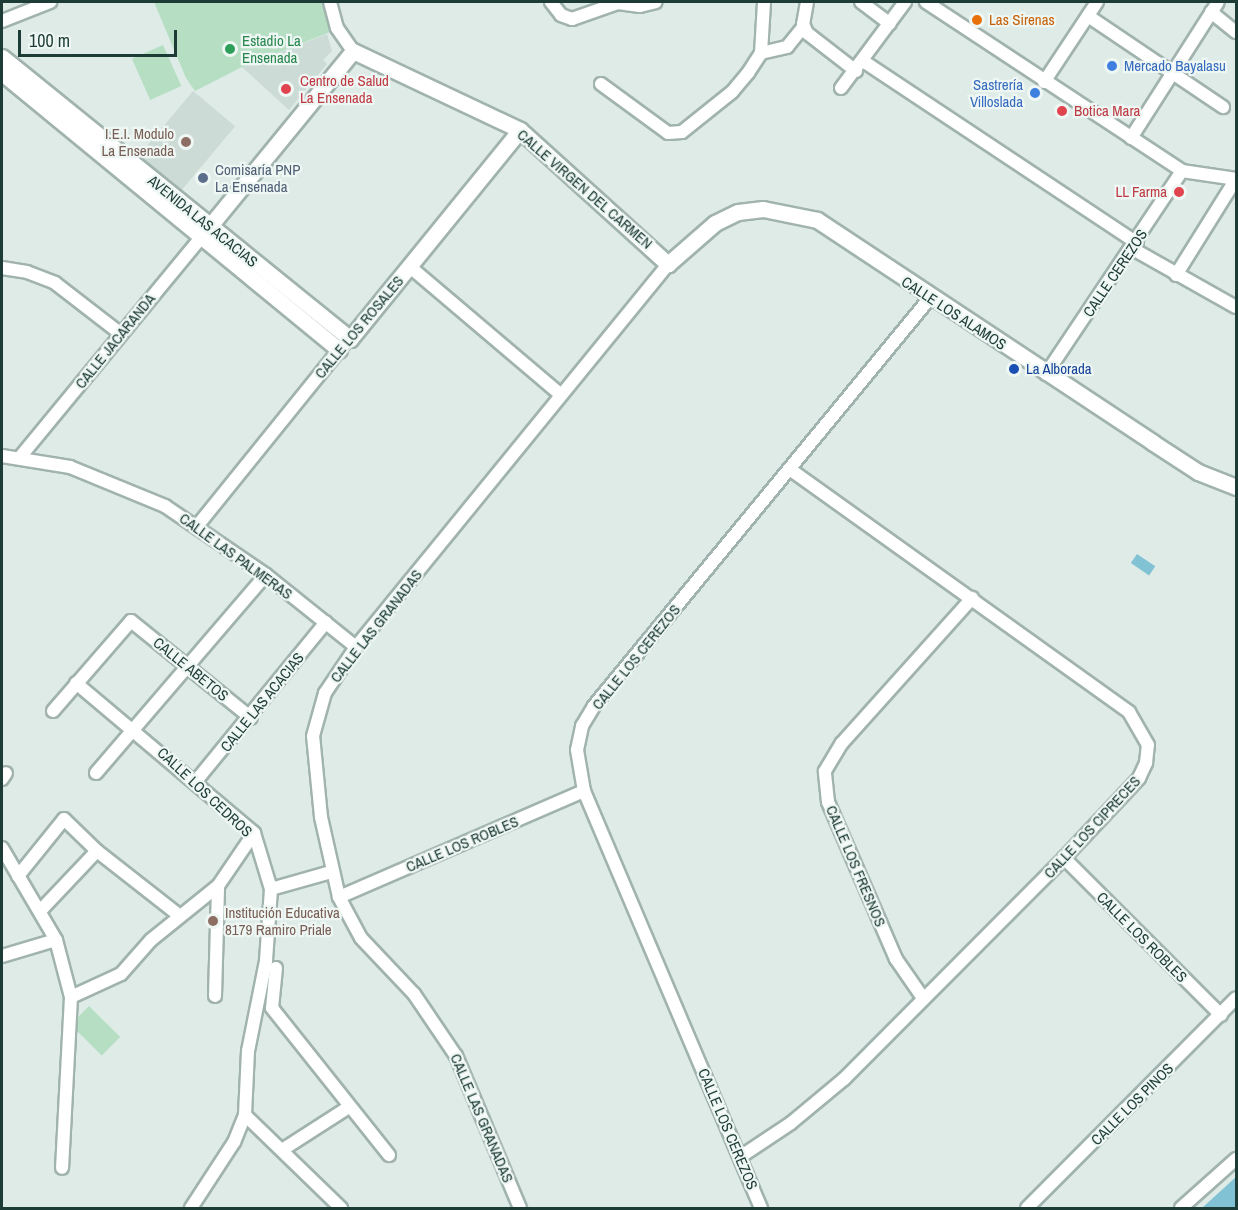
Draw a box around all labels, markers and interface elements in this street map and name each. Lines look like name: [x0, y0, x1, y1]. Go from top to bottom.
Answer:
place label: Las Sirenas: [989, 11, 1055, 29]
marker: Las Sirenas: [970, 13, 984, 27]
scale bar: [21, 18, 180, 56]
text: 100 m: [29, 28, 70, 53]
place label: Estadio La Ensenada: [242, 31, 301, 66]
marker: Estadio La Ensenada: [223, 42, 237, 56]
place label: Mercado Bayalasu: [1124, 57, 1226, 75]
marker: Mercado Bayalasu: [1105, 59, 1119, 73]
place label: Centro de Salud La Ensenada: [300, 71, 389, 106]
place label: Sastrería Villoslada: [970, 75, 1023, 110]
marker: Centro de Salud La Ensenada: [277, 80, 295, 98]
marker: Sastrería Villoslada: [1028, 86, 1042, 100]
place label: Botica Mara: [1074, 102, 1140, 120]
marker: Botica Mara: [1055, 104, 1069, 118]
place label: I.E.I. Modulo La Ensenada: [102, 124, 174, 159]
street label: CALLE VIRGEN DEL CARMEN: [514, 125, 656, 253]
marker: I.E.I. Modulo La Ensenada: [179, 135, 193, 149]
place label: Comisaría PNP La Ensenada: [215, 160, 300, 195]
street label: AVENIDA LAS ACACIAS: [144, 171, 262, 271]
marker: Comisaría PNP La Ensenada: [196, 171, 210, 185]
place label: LL Farma: [1115, 183, 1167, 201]
marker: LL Farma: [1172, 185, 1186, 199]
street label: CALLE CEREZOS: [1079, 226, 1151, 320]
street label: CALLE LOS ROSALES: [311, 272, 407, 382]
street label: CALLE LOS ALAMOS: [898, 272, 1010, 354]
street label: CALLE JACARANDA: [71, 290, 159, 392]
place label: La Alborada: [1026, 360, 1092, 378]
marker: La Alborada: [1007, 362, 1021, 376]
street label: CALLE LAS PALMERAS: [176, 509, 296, 603]
street label: CALLE LAS GRANADAS: [326, 566, 426, 686]
street label: CALLE LOS CEREZOS: [588, 601, 684, 713]
street label: CALLE ABETOS: [150, 633, 232, 705]
street label: CALLE LAS ACACIAS: [216, 649, 308, 755]
street label: CALLE LOS CEDROS: [154, 743, 256, 841]
street label: CALLE LOS CIPRECES: [1040, 772, 1144, 882]
street label: CALLE LOS FRESNOS: [822, 803, 890, 929]
street label: CALLE LOS ROBLES: [403, 812, 521, 876]
street label: CALLE LOS ROBLES: [1093, 888, 1191, 986]
place label: Institución Educativa 8179 Ramiro Priale: [225, 903, 340, 938]
marker: Institución Educativa 8179 Ramiro Priale: [206, 914, 220, 928]
street label: CALLE LAS GRANADAS: [447, 1051, 517, 1185]
street label: CALLE LOS PINOS: [1087, 1059, 1177, 1149]
street label: CALLE LOS CEREZOS: [694, 1066, 762, 1192]

